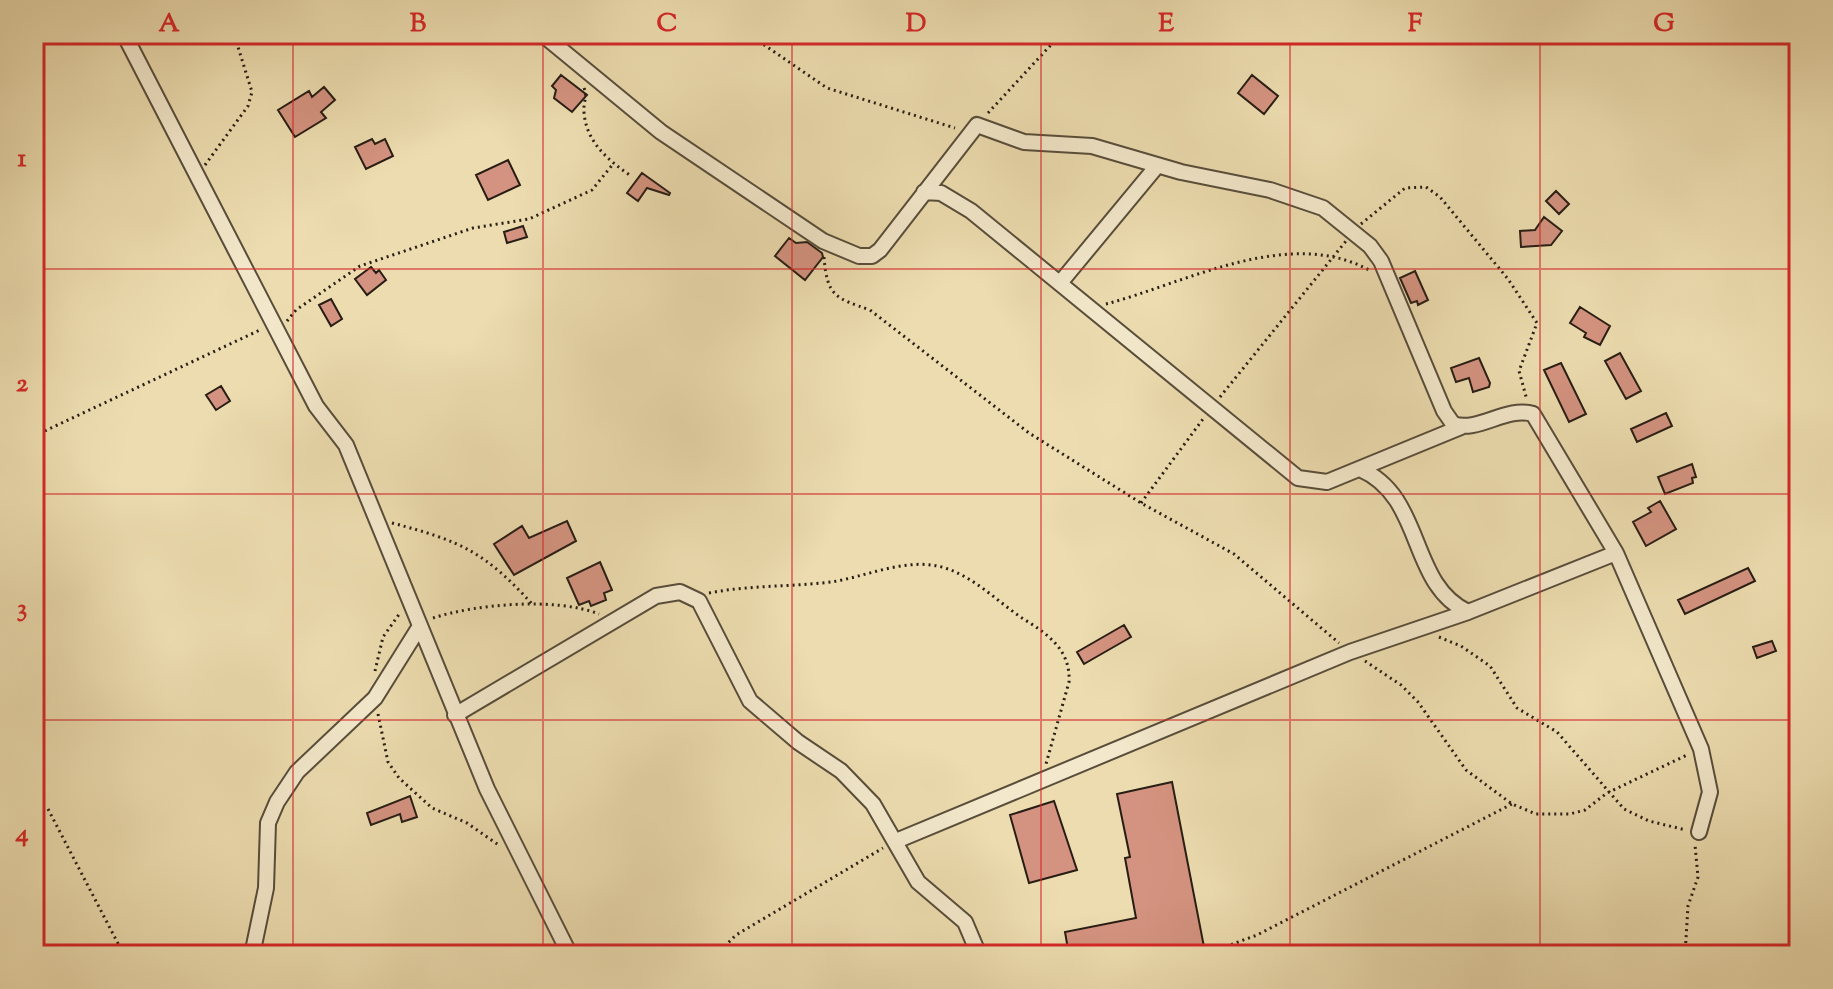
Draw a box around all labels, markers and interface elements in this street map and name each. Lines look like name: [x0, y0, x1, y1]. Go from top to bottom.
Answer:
text: A: [158, 6, 180, 43]
text: B: [410, 6, 427, 43]
text: C: [657, 6, 677, 43]
text: D: [906, 6, 926, 43]
text: E: [1158, 6, 1174, 43]
text: F: [1408, 6, 1423, 43]
text: G: [1653, 6, 1675, 43]
text: 1: [18, 141, 27, 178]
text: 2: [16, 366, 29, 403]
text: 3: [17, 591, 27, 628]
text: 4: [14, 816, 29, 853]

